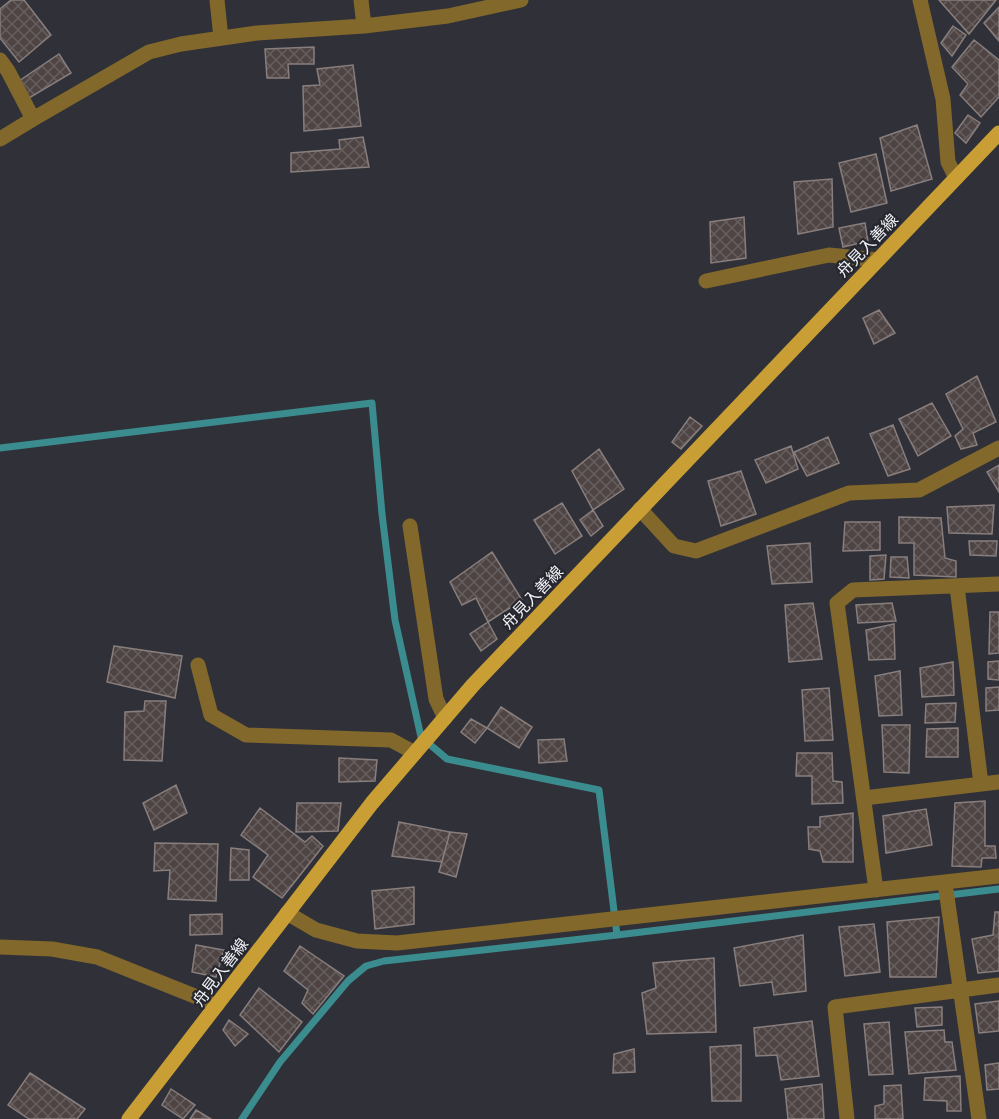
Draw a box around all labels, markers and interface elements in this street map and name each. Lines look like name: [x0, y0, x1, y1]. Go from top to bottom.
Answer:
street label: 舟見入善線: [831, 209, 903, 282]
street label: 舟見入善線: [496, 561, 568, 634]
street label: 舟見入善線: [187, 933, 254, 1011]

